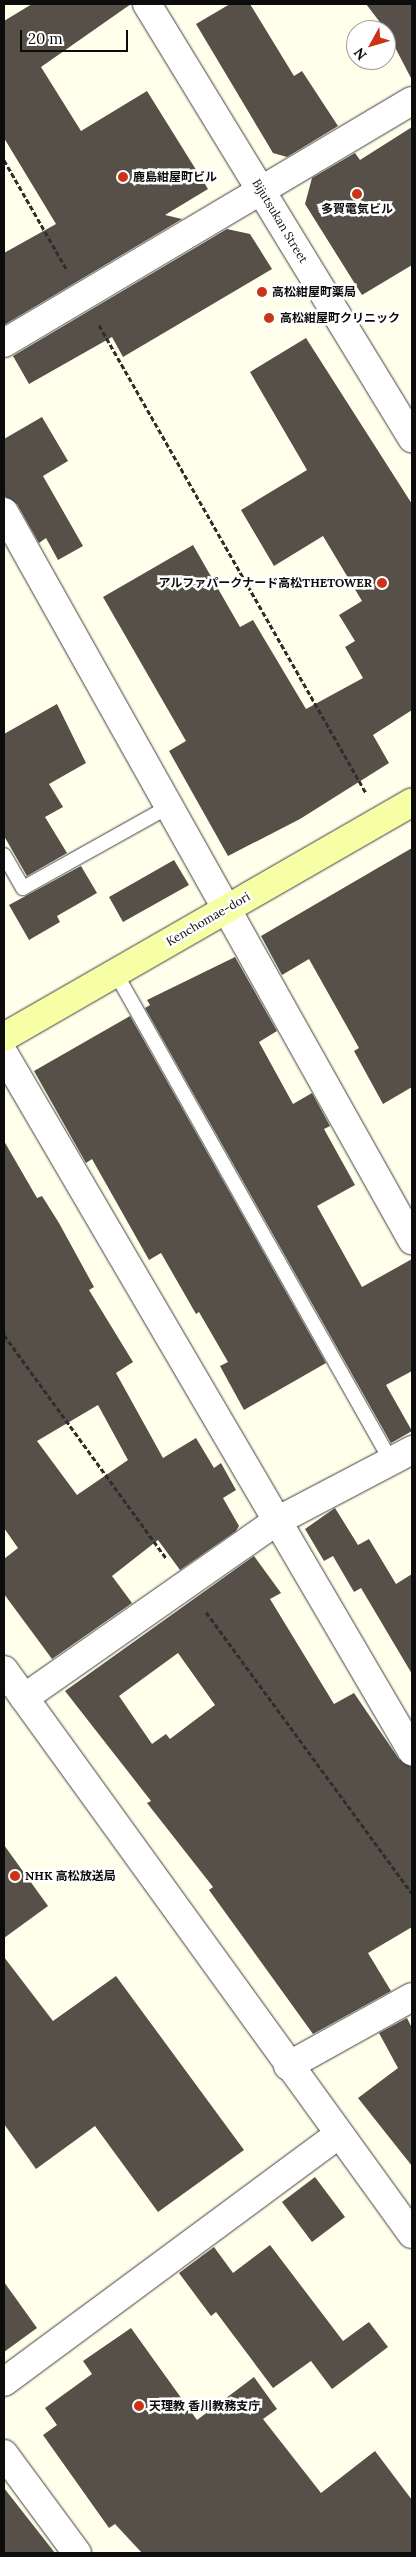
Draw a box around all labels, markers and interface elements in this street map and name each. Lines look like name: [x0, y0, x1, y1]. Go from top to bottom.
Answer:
scale bar: [22, 20, 130, 52]
north arrow: [346, 20, 396, 70]
text: 20 m: [28, 29, 63, 48]
text: N: [350, 44, 371, 64]
place label: 鹿島紺屋町ビル: [133, 170, 217, 184]
marker: 鹿島紺屋町ビル: [117, 171, 129, 183]
street label: Bijutsukan Street: [249, 176, 311, 266]
marker: 多賀電気ビル: [351, 188, 363, 200]
place label: 多賀電気ビル: [321, 202, 393, 216]
place label: 高松紺屋町薬局: [272, 285, 356, 299]
marker: 高松紺屋町薬局: [256, 286, 268, 298]
marker: 高松紺屋町クリニック: [262, 311, 276, 325]
place label: 高松紺屋町クリニック: [280, 311, 400, 325]
place label: アルファパークナード高松THETOWER: [158, 576, 372, 590]
marker: アルファパークナード高松THETOWER: [376, 577, 388, 589]
street label: Kenchomae-dori: [164, 889, 252, 949]
place label: NHK 高松放送局: [25, 1869, 116, 1883]
marker: NHK 高松放送局: [9, 1870, 21, 1882]
place label: 天理教 香川教務支庁: [149, 2399, 260, 2413]
marker: 天理教 香川教務支庁: [133, 2400, 145, 2412]

